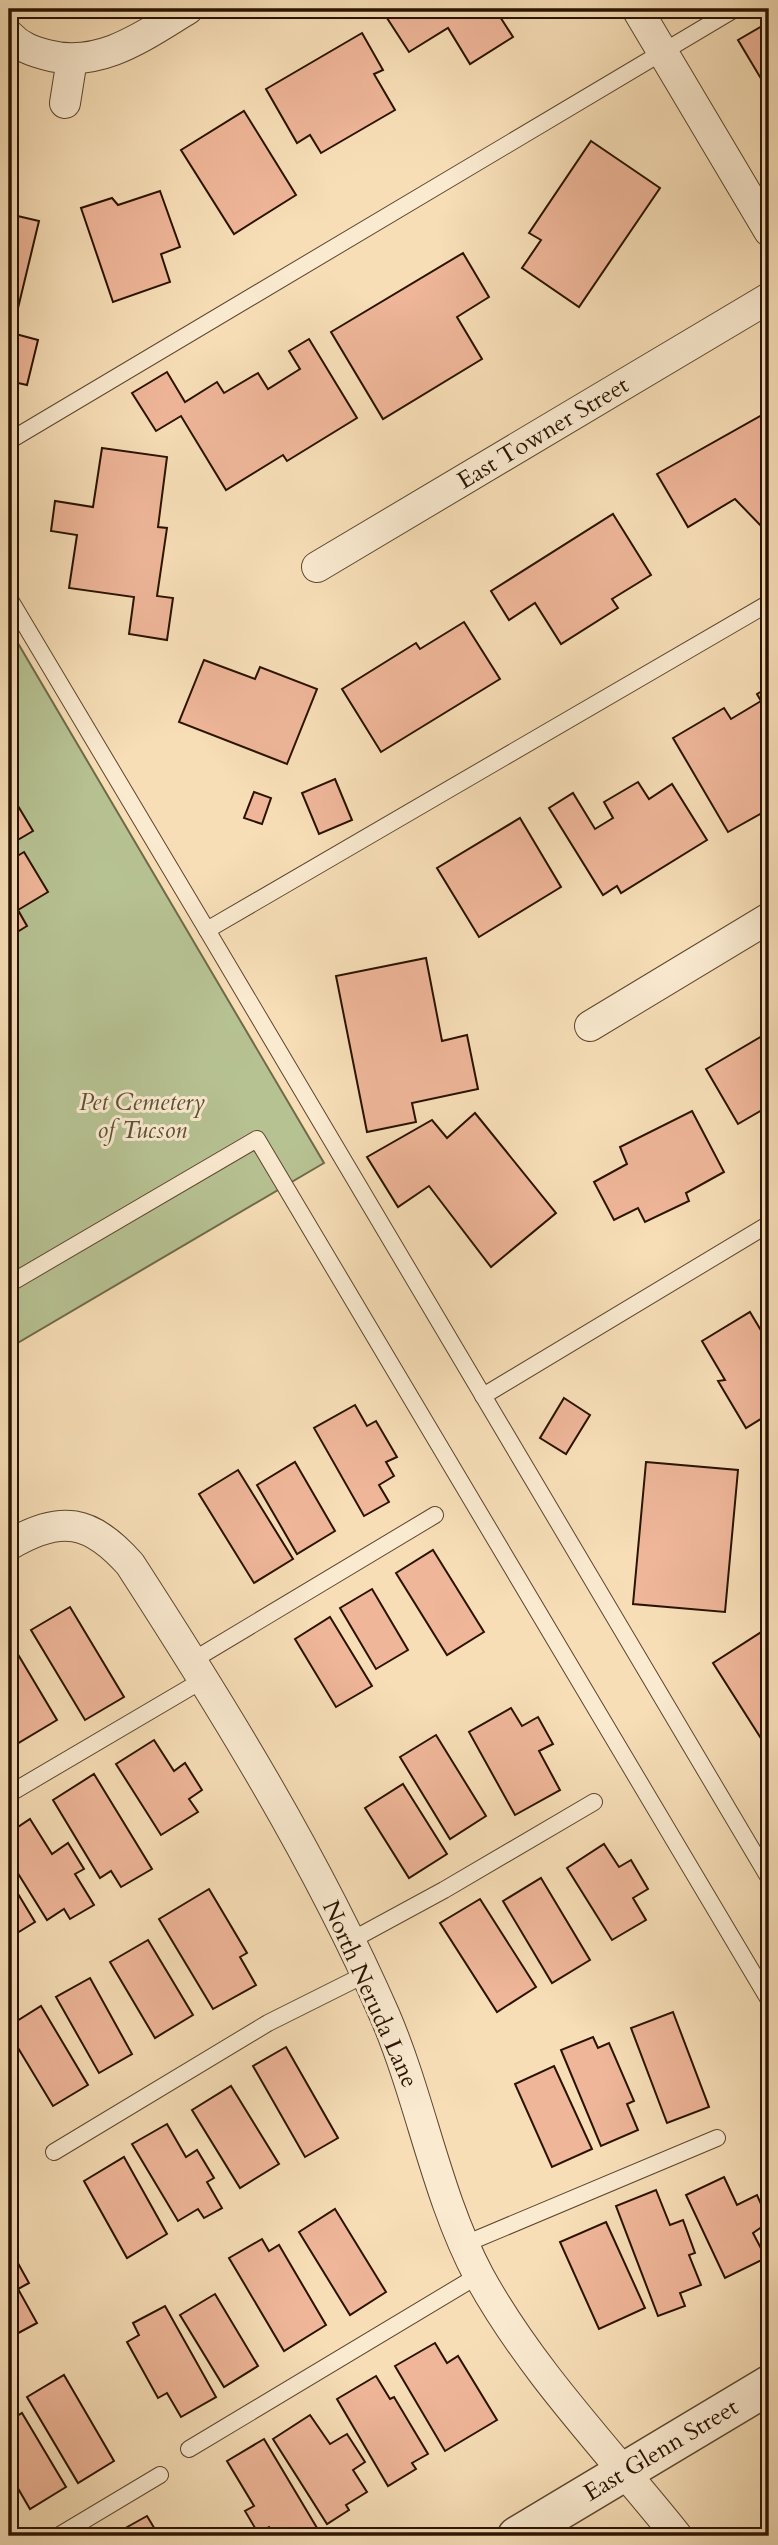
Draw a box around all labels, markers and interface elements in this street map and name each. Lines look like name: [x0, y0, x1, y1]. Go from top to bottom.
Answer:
street label: East Towner Street: [451, 369, 635, 497]
park label: Pet Cemetery of Tucson: [79, 1086, 205, 1147]
street label: North Neruda Lane: [314, 1895, 426, 2093]
street label: East Glenn Street: [578, 2391, 745, 2509]

